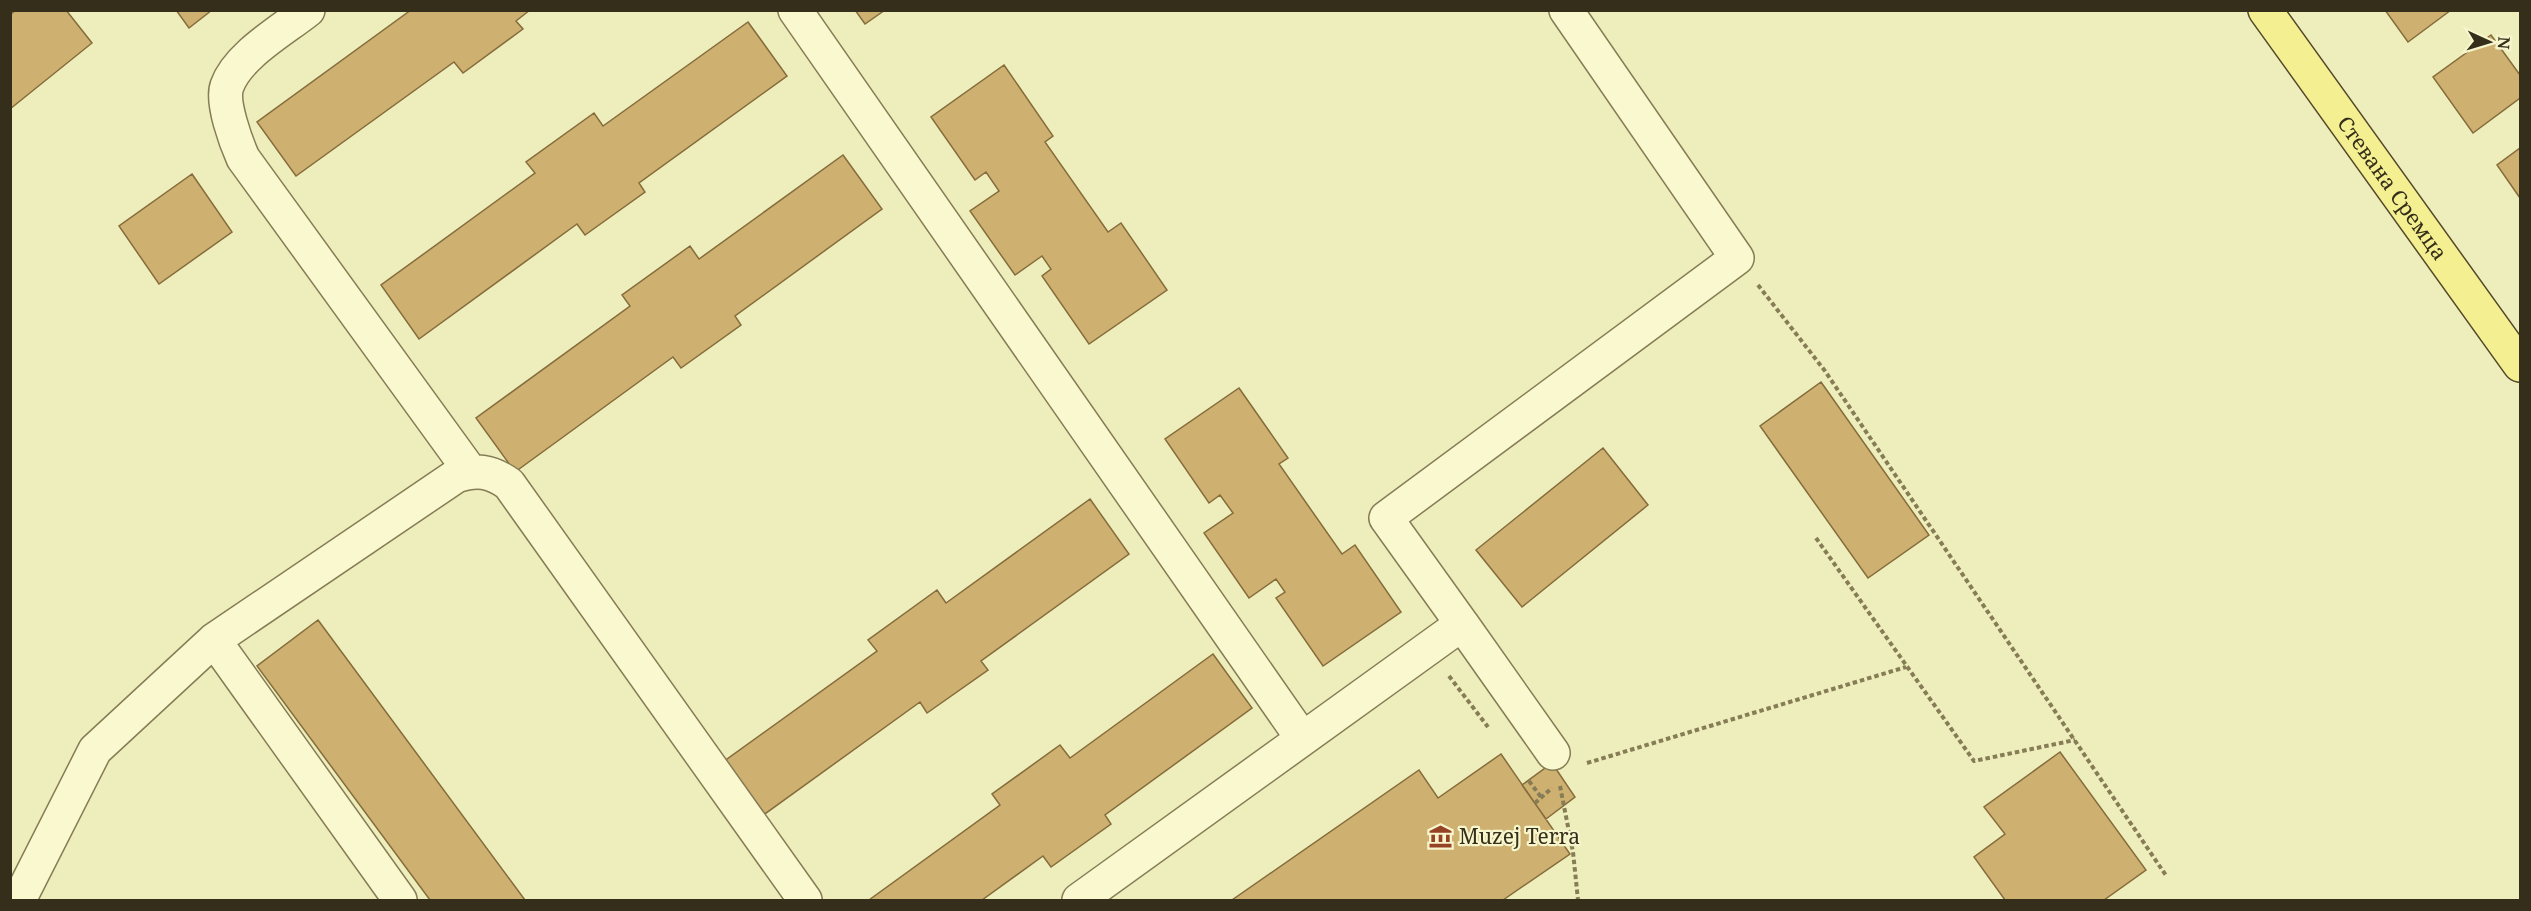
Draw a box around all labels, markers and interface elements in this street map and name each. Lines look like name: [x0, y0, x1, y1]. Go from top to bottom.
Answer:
north arrow: [2459, 12, 2519, 72]
text: N: [2493, 36, 2515, 50]
street label: Стевана Сремца: [2331, 110, 2454, 266]
place label: Muzej Terra: [1459, 822, 1580, 850]
museum icon: Muzej Terra: [1428, 823, 1454, 849]

